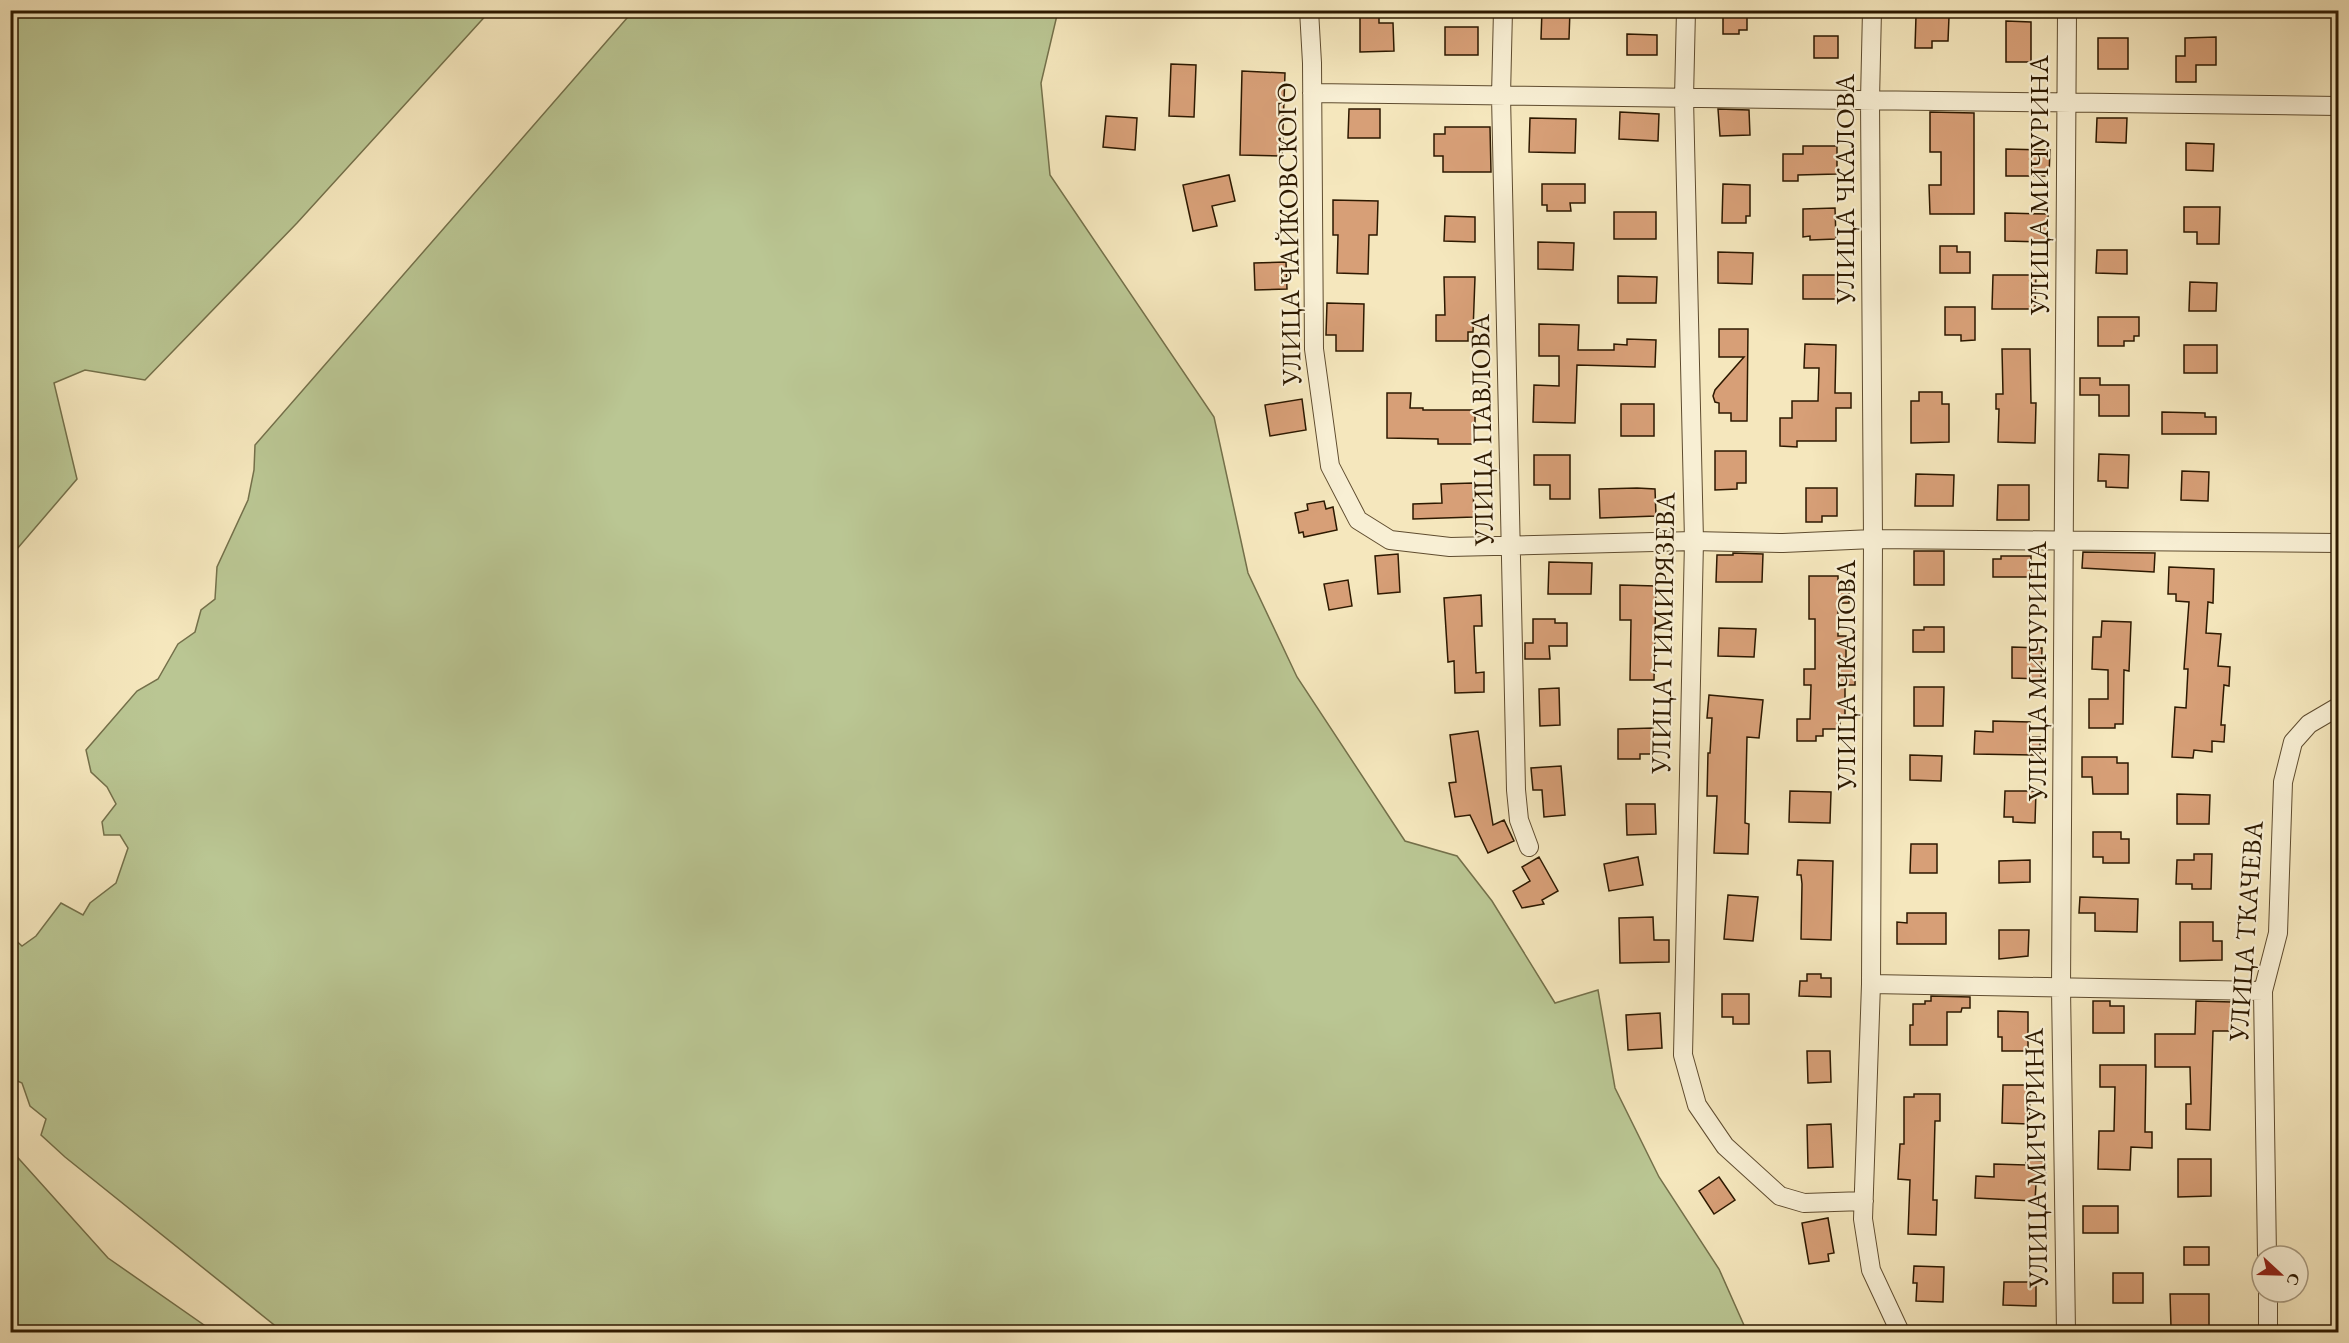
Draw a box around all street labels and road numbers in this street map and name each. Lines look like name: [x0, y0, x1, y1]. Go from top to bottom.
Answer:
street label: УЛИЦА МИЧУРИНА: [2021, 55, 2056, 316]
street label: УЛИЦА ЧКАЛОВА: [1827, 73, 1862, 305]
street label: УЛИЦА ЧАЙКОВСКОГО: [1268, 82, 1309, 387]
street label: УЛИЦА ПАВЛОВА: [1462, 313, 1501, 547]
street label: УЛИЦА ТИМИРЯЗЕВА: [1643, 491, 1682, 775]
street label: УЛИЦА МИЧУРИНА: [2019, 541, 2054, 802]
street label: УЛИЦА ЧКАЛОВА: [1828, 559, 1863, 791]
street label: УЛИЦА ТКАЧЕВА: [2220, 819, 2271, 1044]
street label: УЛИЦА МИЧУРИНА: [2016, 1027, 2055, 1289]

